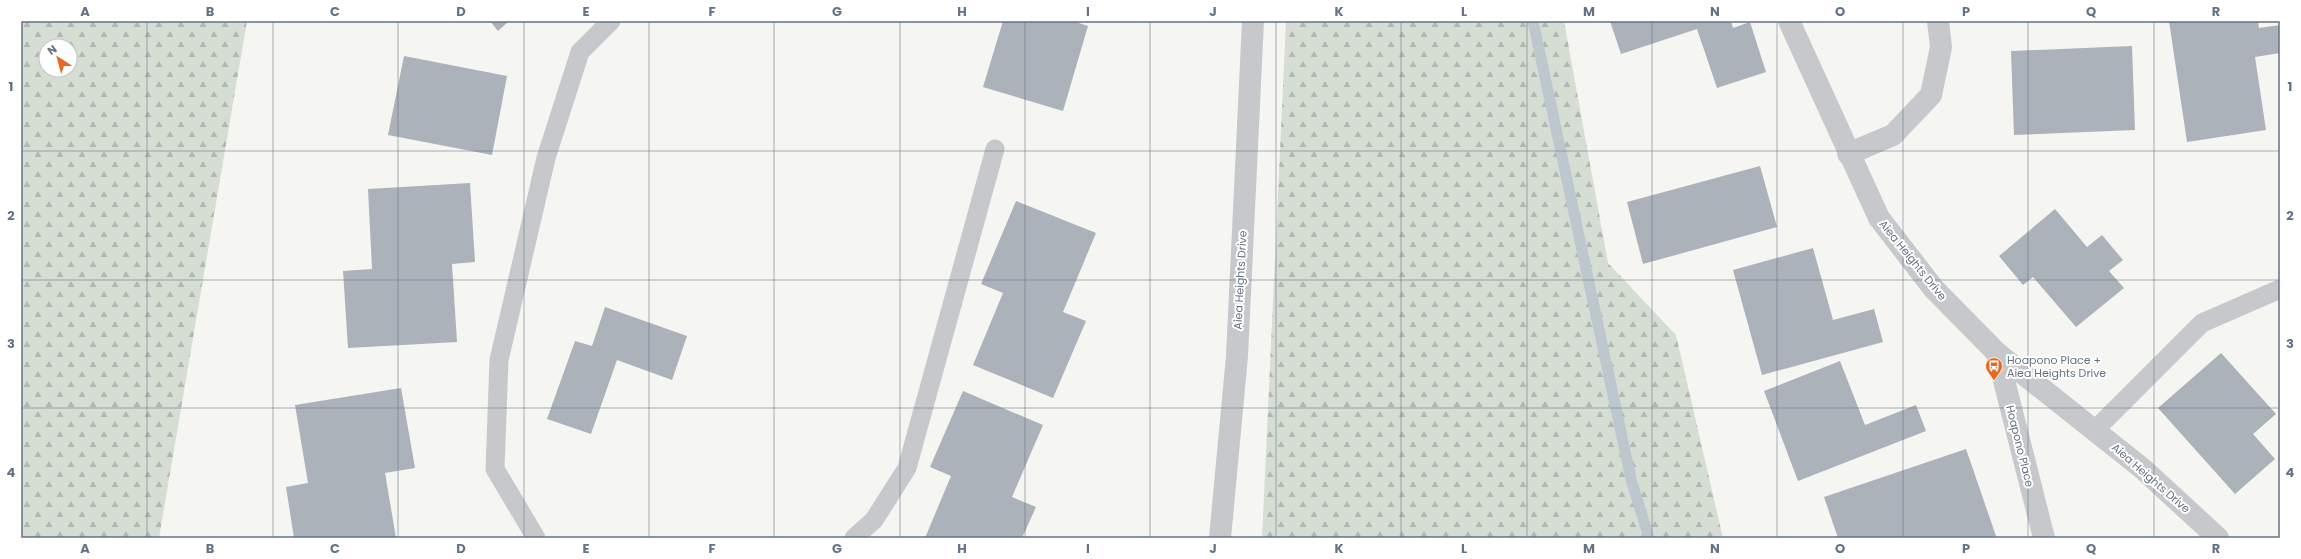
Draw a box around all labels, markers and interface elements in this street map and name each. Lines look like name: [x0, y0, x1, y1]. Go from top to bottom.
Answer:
text: A: [80, 2, 90, 21]
text: B: [206, 2, 215, 21]
text: C: [330, 2, 340, 21]
text: D: [456, 2, 466, 21]
text: E: [582, 2, 590, 21]
text: F: [708, 2, 716, 21]
text: G: [832, 2, 842, 21]
text: H: [957, 2, 967, 21]
text: I: [1086, 2, 1090, 21]
text: J: [1209, 2, 1217, 21]
text: K: [1334, 2, 1344, 21]
text: L: [1461, 2, 1467, 21]
text: M: [1583, 2, 1595, 21]
text: N: [1710, 2, 1720, 21]
text: O: [1835, 2, 1845, 21]
text: P: [1962, 2, 1970, 21]
text: Q: [2086, 2, 2096, 21]
text: R: [2212, 2, 2220, 21]
north arrow: [38, 38, 78, 78]
text: N: [44, 41, 60, 59]
text: 1: [9, 77, 13, 96]
text: 1: [2288, 77, 2292, 96]
text: 2: [7, 206, 15, 225]
text: 2: [2286, 206, 2294, 225]
street label: Aiea Heights Drive: [1876, 216, 1951, 304]
street label: Aiea Heights Drive: [1229, 230, 1251, 330]
text: 3: [7, 334, 15, 353]
text: 3: [2286, 334, 2294, 353]
place label: Hoapono Place + Aiea Heights Drive: [2007, 352, 2106, 381]
bus stop icon: Hoapono Place + Aiea Heights Drive: [1984, 356, 2004, 381]
street label: Hoapono Place: [2002, 404, 2038, 489]
street label: Aiea Heights Drive: [2108, 439, 2194, 517]
text: 4: [7, 463, 16, 482]
text: 4: [2286, 463, 2295, 482]
text: A: [80, 539, 90, 558]
text: B: [206, 539, 215, 558]
text: C: [330, 539, 340, 558]
text: D: [456, 539, 466, 558]
text: E: [582, 539, 590, 558]
text: F: [708, 539, 716, 558]
text: G: [832, 539, 842, 558]
text: H: [957, 539, 967, 558]
text: I: [1086, 539, 1090, 558]
text: J: [1209, 539, 1217, 558]
text: K: [1334, 539, 1344, 558]
text: L: [1461, 539, 1467, 558]
text: M: [1583, 539, 1595, 558]
text: N: [1710, 539, 1720, 558]
text: O: [1835, 539, 1845, 558]
text: P: [1962, 539, 1970, 558]
text: Q: [2086, 539, 2096, 558]
text: R: [2212, 539, 2220, 558]

